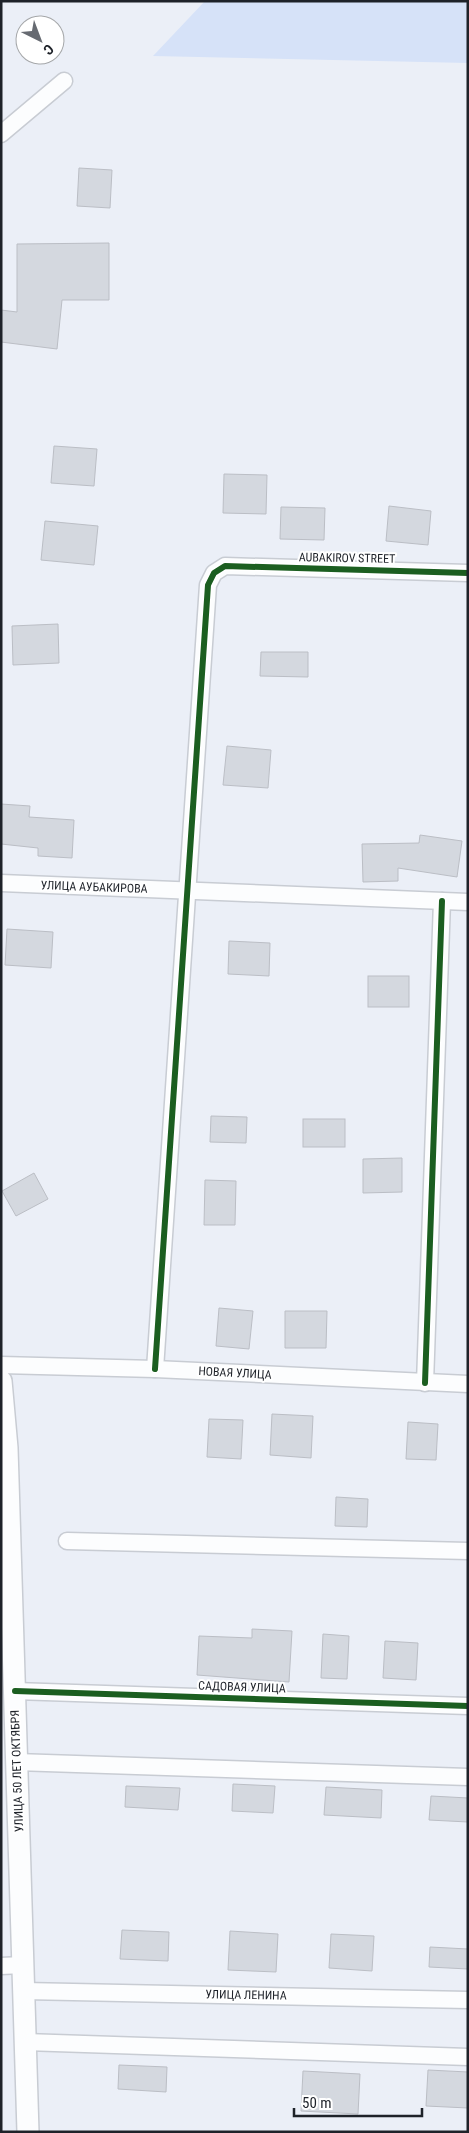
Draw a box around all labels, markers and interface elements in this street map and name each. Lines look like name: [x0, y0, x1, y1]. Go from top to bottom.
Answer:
north arrow: [15, 15, 65, 65]
text: С: [40, 41, 57, 58]
street label: AUBAKIROV STREET: [299, 550, 395, 566]
street label: УЛИЦА АУБАКИРОВА: [40, 878, 148, 896]
street label: НОВАЯ УЛИЦА: [198, 1364, 272, 1382]
street label: САДОВАЯ УЛИЦА: [198, 1678, 286, 1696]
street label: УЛИЦА 50 ЛЕТ ОКТЯБРЯ: [8, 1710, 26, 1832]
street label: УЛИЦА ЛЕНИНА: [205, 1987, 287, 2003]
scale bar: [294, 2086, 422, 2118]
text: 50 m: [302, 2094, 332, 2112]

